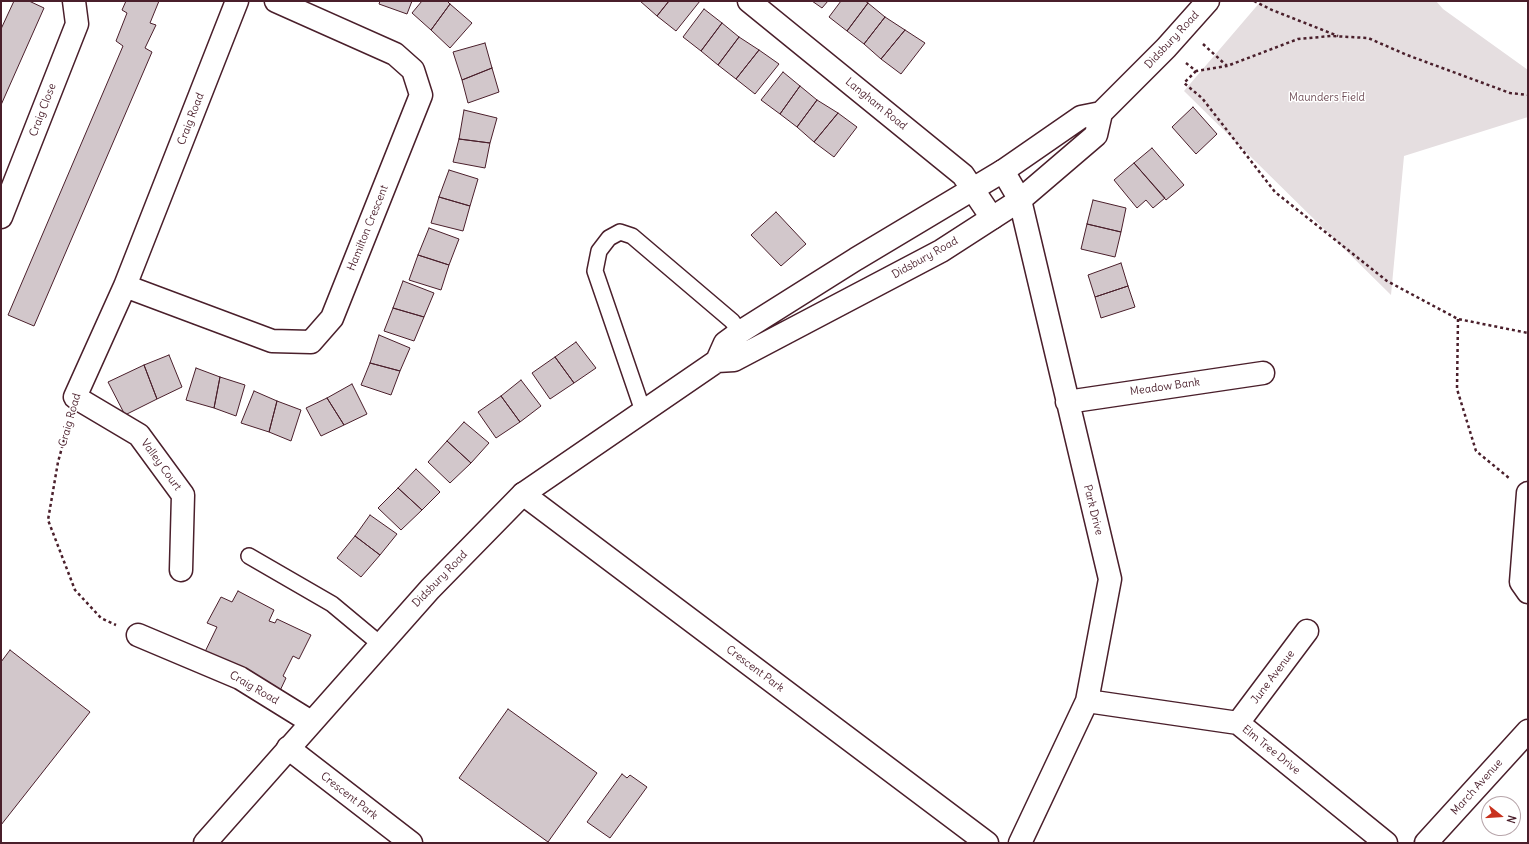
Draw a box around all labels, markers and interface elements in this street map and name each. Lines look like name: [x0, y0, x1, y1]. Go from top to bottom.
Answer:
street label: Didsbury Road: [1142, 9, 1202, 71]
street label: Langham Road: [843, 75, 909, 133]
street label: Craig Close: [27, 82, 59, 138]
street label: Craig Road: [175, 91, 207, 147]
park label: Maunders Field: [1289, 91, 1365, 105]
street label: Hamilton Crescent: [345, 183, 391, 273]
street label: Didsbury Road: [890, 234, 960, 282]
street label: Meadow Bank: [1129, 376, 1201, 398]
street label: Craig Road: [56, 392, 84, 448]
street label: Valley Court: [138, 437, 184, 493]
street label: Park Drive: [1080, 483, 1106, 537]
street label: Didsbury Road: [410, 548, 470, 610]
street label: Crescent Park: [724, 643, 786, 695]
street label: June Avenue: [1249, 648, 1297, 706]
street label: Craig Road: [227, 669, 281, 707]
street label: Elm Tree Drive: [1239, 723, 1303, 777]
street label: March Avenue: [1448, 756, 1506, 818]
street label: Crescent Park: [318, 770, 380, 822]
north arrow: [1481, 796, 1521, 836]
text: N: [1504, 814, 1519, 825]

